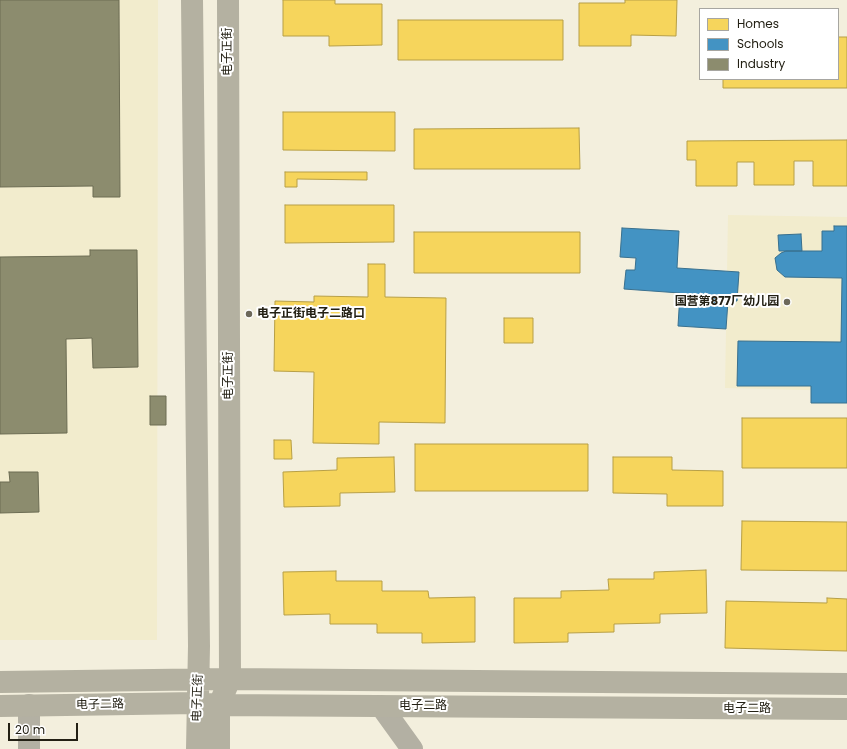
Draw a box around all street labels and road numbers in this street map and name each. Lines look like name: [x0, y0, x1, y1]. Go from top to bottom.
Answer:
street label: 电子正街: [221, 28, 235, 76]
street label: 电子正街: [222, 352, 236, 400]
street label: 电子正街: [190, 674, 206, 722]
street label: 电子二路: [76, 697, 124, 713]
street label: 电子二路: [399, 699, 447, 713]
street label: 电子二路: [723, 702, 771, 716]

